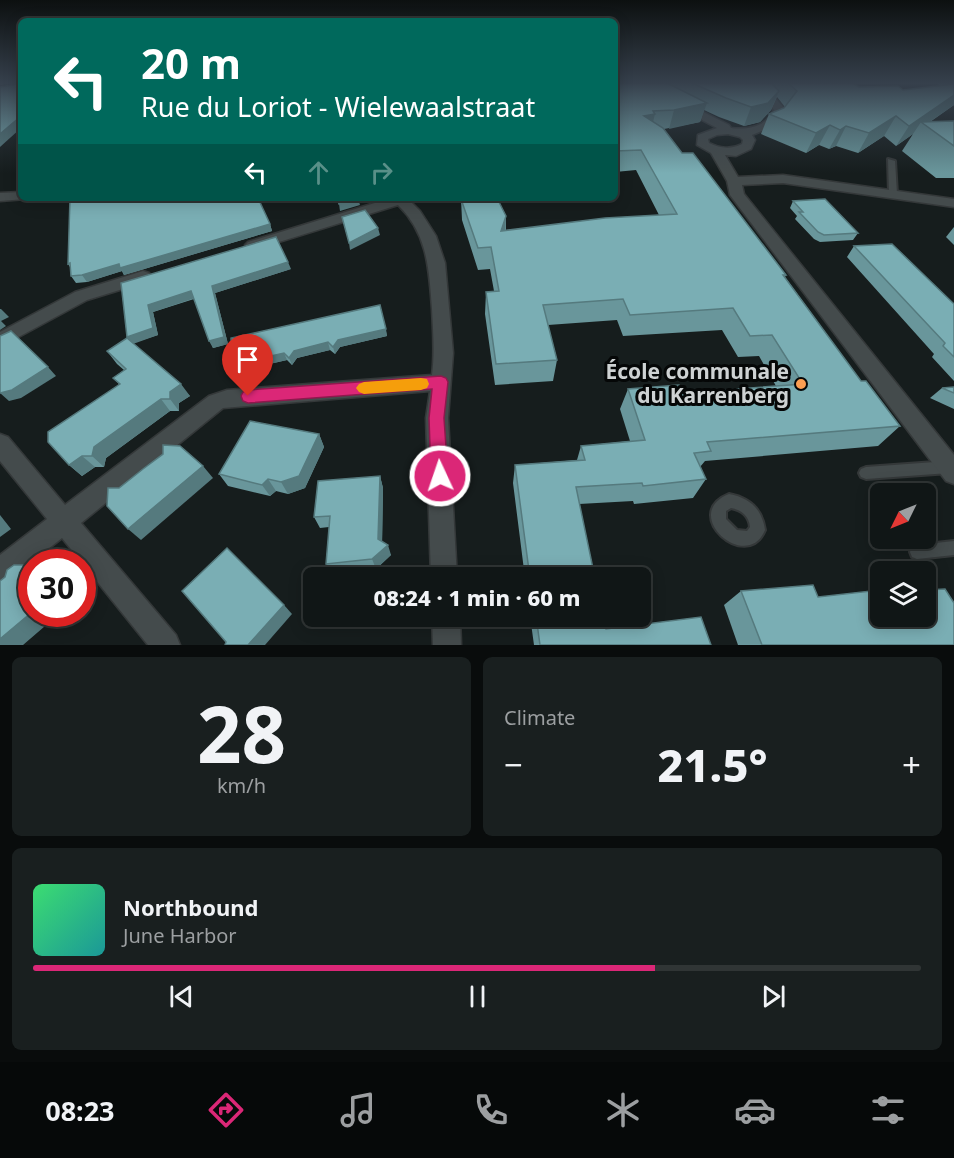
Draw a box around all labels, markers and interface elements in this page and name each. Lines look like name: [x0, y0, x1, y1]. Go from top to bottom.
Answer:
text: 20 m: [141, 34, 241, 91]
icon: left: [42, 42, 120, 120]
text: Rue du Loriot - Wielewaalstraat: [141, 88, 535, 125]
icon: left: [239, 156, 272, 189]
icon: ahead: [302, 156, 335, 189]
icon: right: [365, 156, 398, 189]
pin: [222, 334, 273, 396]
icon: arrive: [231, 343, 264, 376]
place label: École communale du Karrenberg: [605, 357, 789, 409]
marker: École communale du Karrenberg: [794, 377, 808, 391]
position arrow: [408, 444, 472, 508]
north arrow: [870, 483, 936, 549]
map controls: [870, 483, 936, 627]
speed limit sign: 30: [18, 549, 96, 627]
button: layers: [870, 561, 936, 627]
text: 08:24 · 1 min · 60 m: [374, 582, 580, 612]
text: 28: [197, 680, 286, 786]
text: Climate: [504, 704, 575, 731]
text: 21.5°: [658, 734, 767, 795]
text: −: [504, 742, 523, 787]
text: +: [902, 742, 921, 787]
text: km/h: [217, 772, 266, 799]
text: Northbound: [123, 892, 258, 922]
text: June Harbor: [123, 922, 237, 949]
icon: previous: [165, 980, 198, 1013]
icon: pause: [461, 980, 494, 1013]
icon: next: [757, 980, 790, 1013]
icon: directions: [205, 1089, 247, 1131]
icon: music: [337, 1089, 379, 1131]
icon: phone: [470, 1089, 512, 1131]
icon: climate: [602, 1089, 644, 1131]
icon: car: [734, 1089, 776, 1131]
icon: filters: [867, 1089, 909, 1131]
text: 08:23: [45, 1092, 115, 1129]

